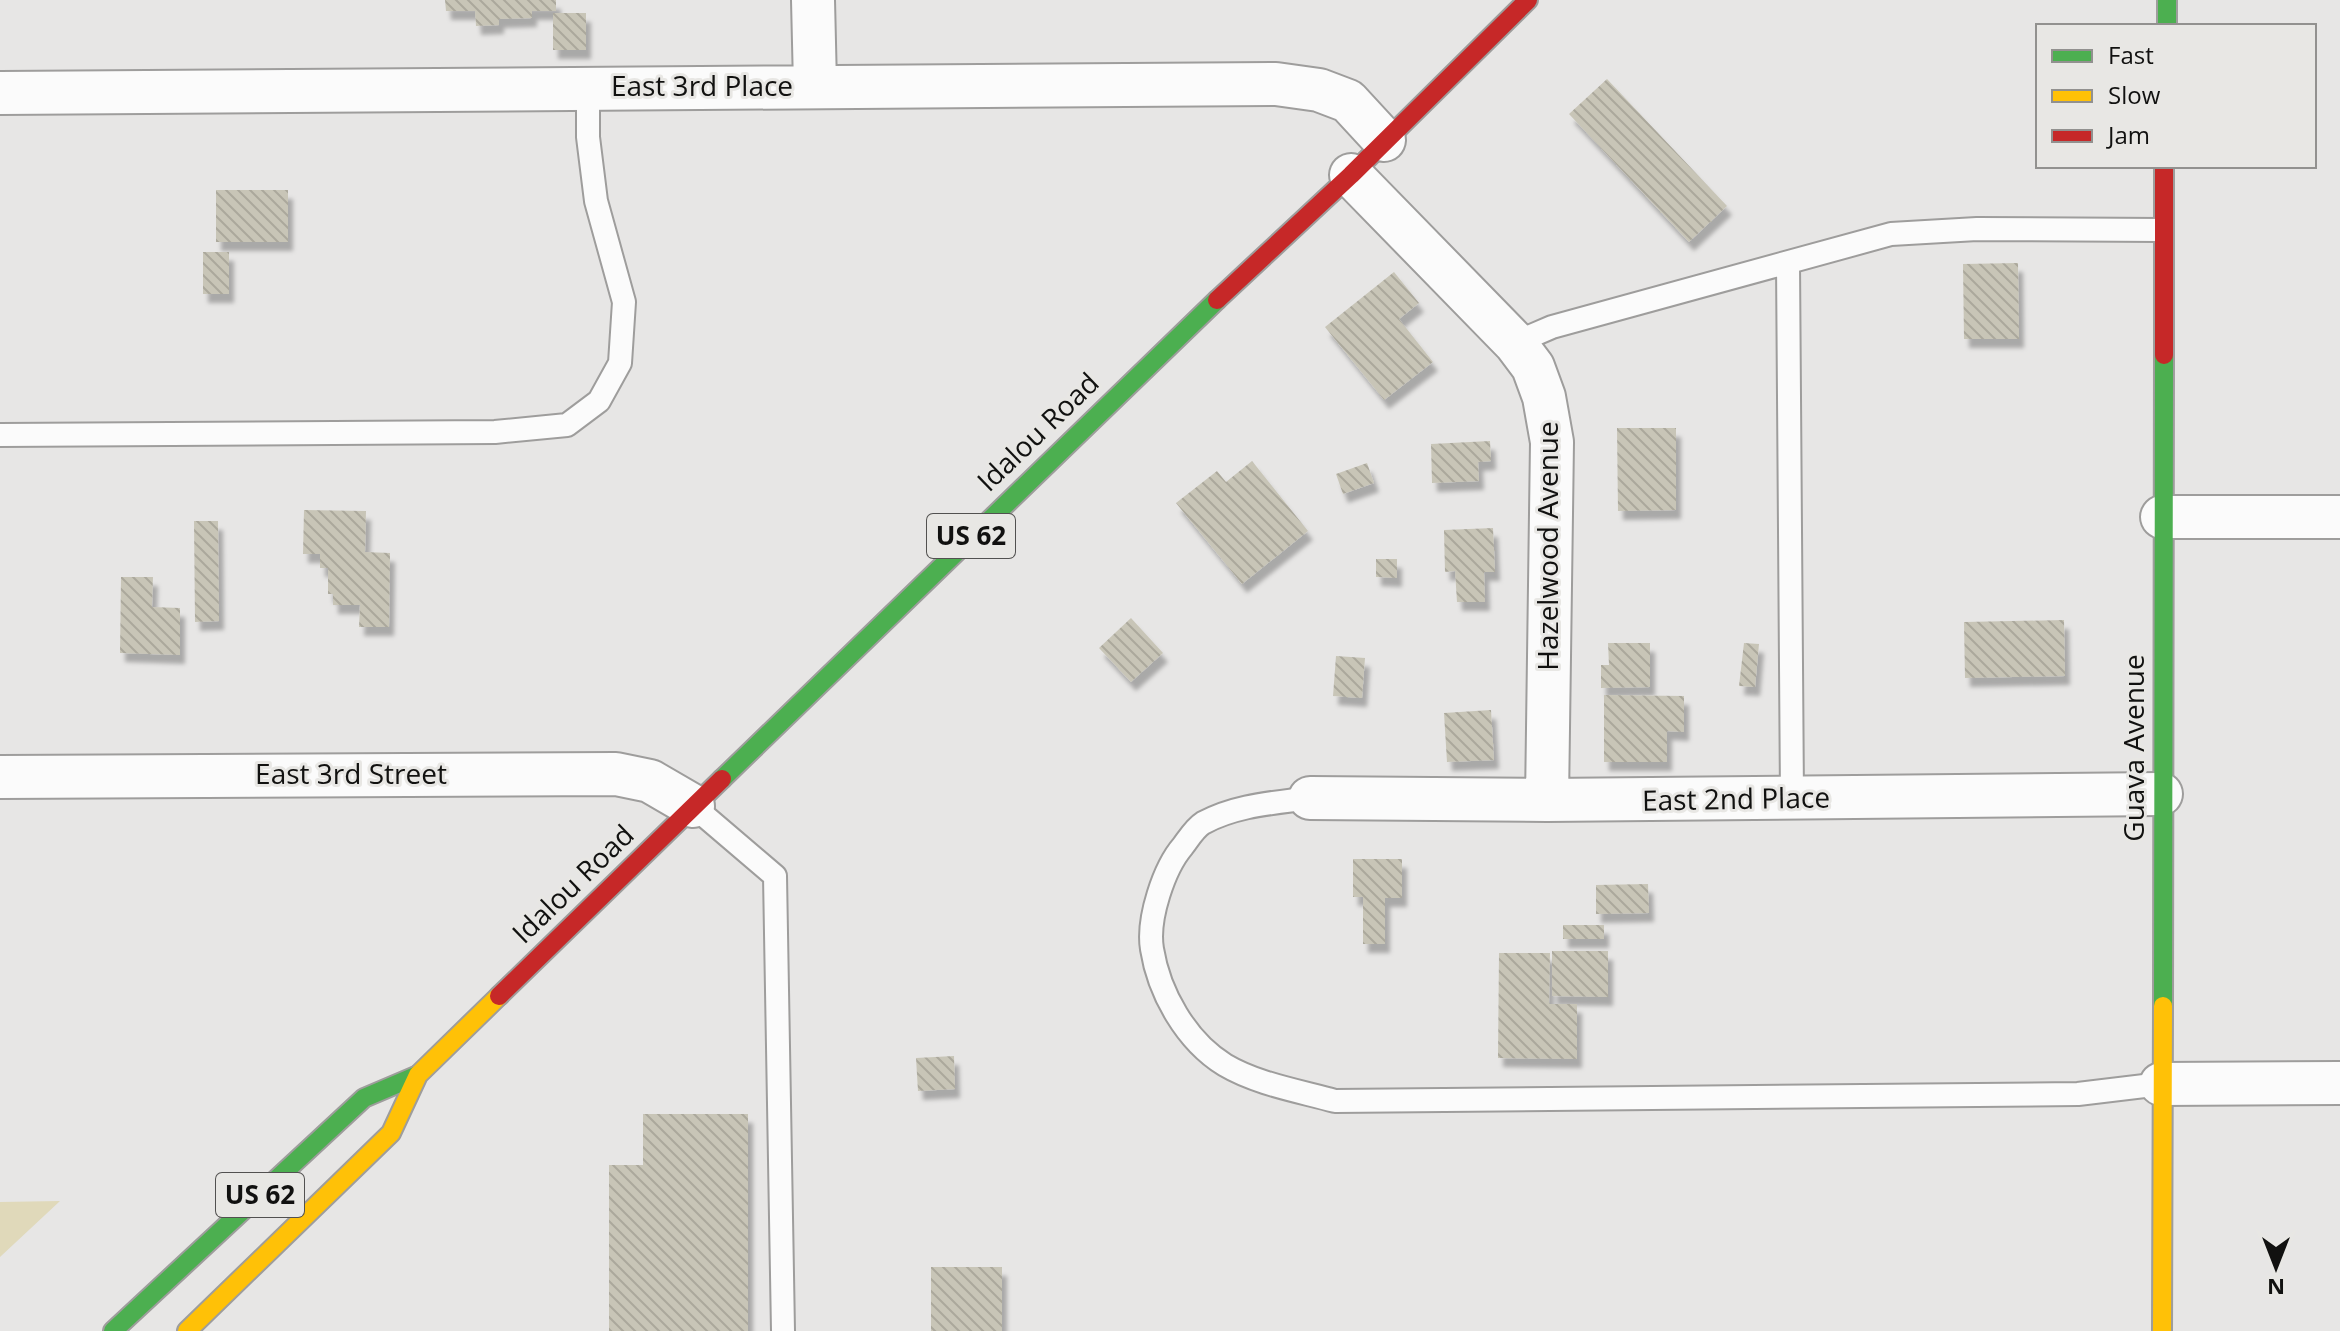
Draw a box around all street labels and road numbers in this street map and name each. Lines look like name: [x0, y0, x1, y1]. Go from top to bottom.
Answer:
street label: East 3rd Place: [611, 66, 793, 104]
street label: Idalou Road: [968, 364, 1106, 499]
street label: Hazelwood Avenue: [1528, 421, 1566, 671]
road number: US 62: [927, 514, 1015, 558]
street label: Guava Avenue: [2114, 654, 2152, 842]
street label: East 3rd Street: [255, 754, 447, 792]
street label: East 2nd Place: [1642, 777, 1830, 819]
street label: Idalou Road: [503, 816, 641, 951]
road number: US 62: [216, 1173, 304, 1217]

